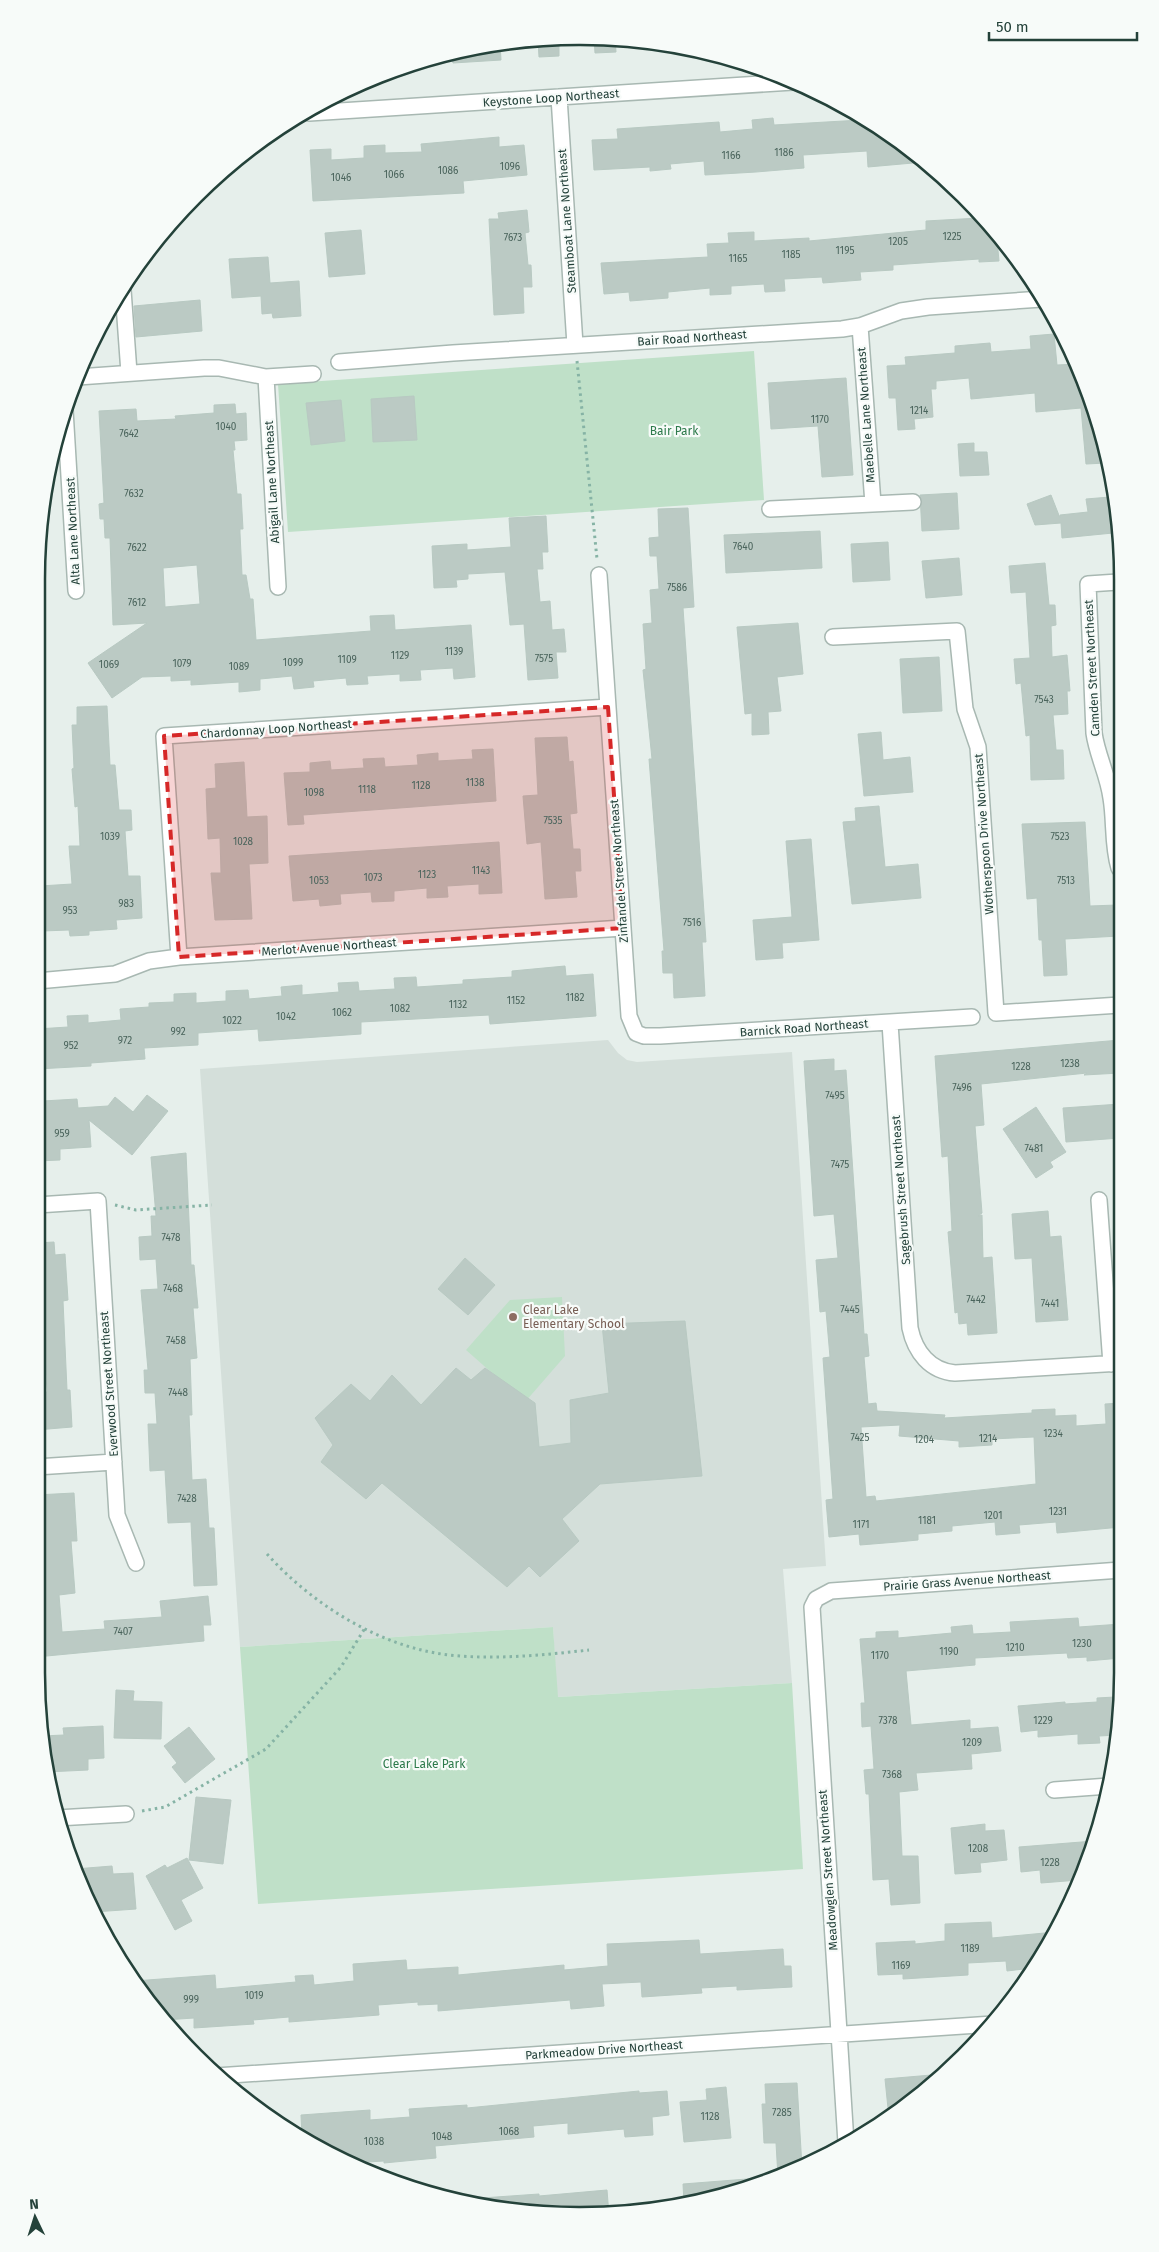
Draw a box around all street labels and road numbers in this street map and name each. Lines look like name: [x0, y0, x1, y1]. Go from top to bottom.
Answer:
street label: Keystone Loop Northeast: [482, 86, 620, 110]
street label: Steamboat Lane Northeast: [555, 147, 579, 294]
street label: Bair Road Northeast: [637, 327, 748, 349]
street label: Maebelle Lane Northeast: [854, 346, 878, 483]
street label: Abigail Lane Northeast: [262, 419, 282, 544]
street label: Alta Lane Northeast: [63, 476, 83, 585]
street label: Camden Street Northeast: [1081, 599, 1103, 737]
street label: Chardonnay Loop Northeast: [200, 717, 353, 741]
street label: Wotherspoon Drive Northeast: [971, 752, 997, 915]
street label: Zinfandel Street Northeast: [607, 798, 631, 943]
street label: Merlot Avenue Northeast: [261, 935, 398, 959]
street label: Barnick Road Northeast: [739, 1016, 869, 1039]
street label: Sagebrush Street Northeast: [889, 1114, 913, 1265]
street label: Everwood Street Northeast: [97, 1310, 121, 1457]
street label: Prairie Grass Avenue Northeast: [883, 1568, 1052, 1594]
street label: Meadowglen Street Northeast: [815, 1788, 841, 1951]
street label: Parkmeadow Drive Northeast: [525, 2037, 684, 2062]

